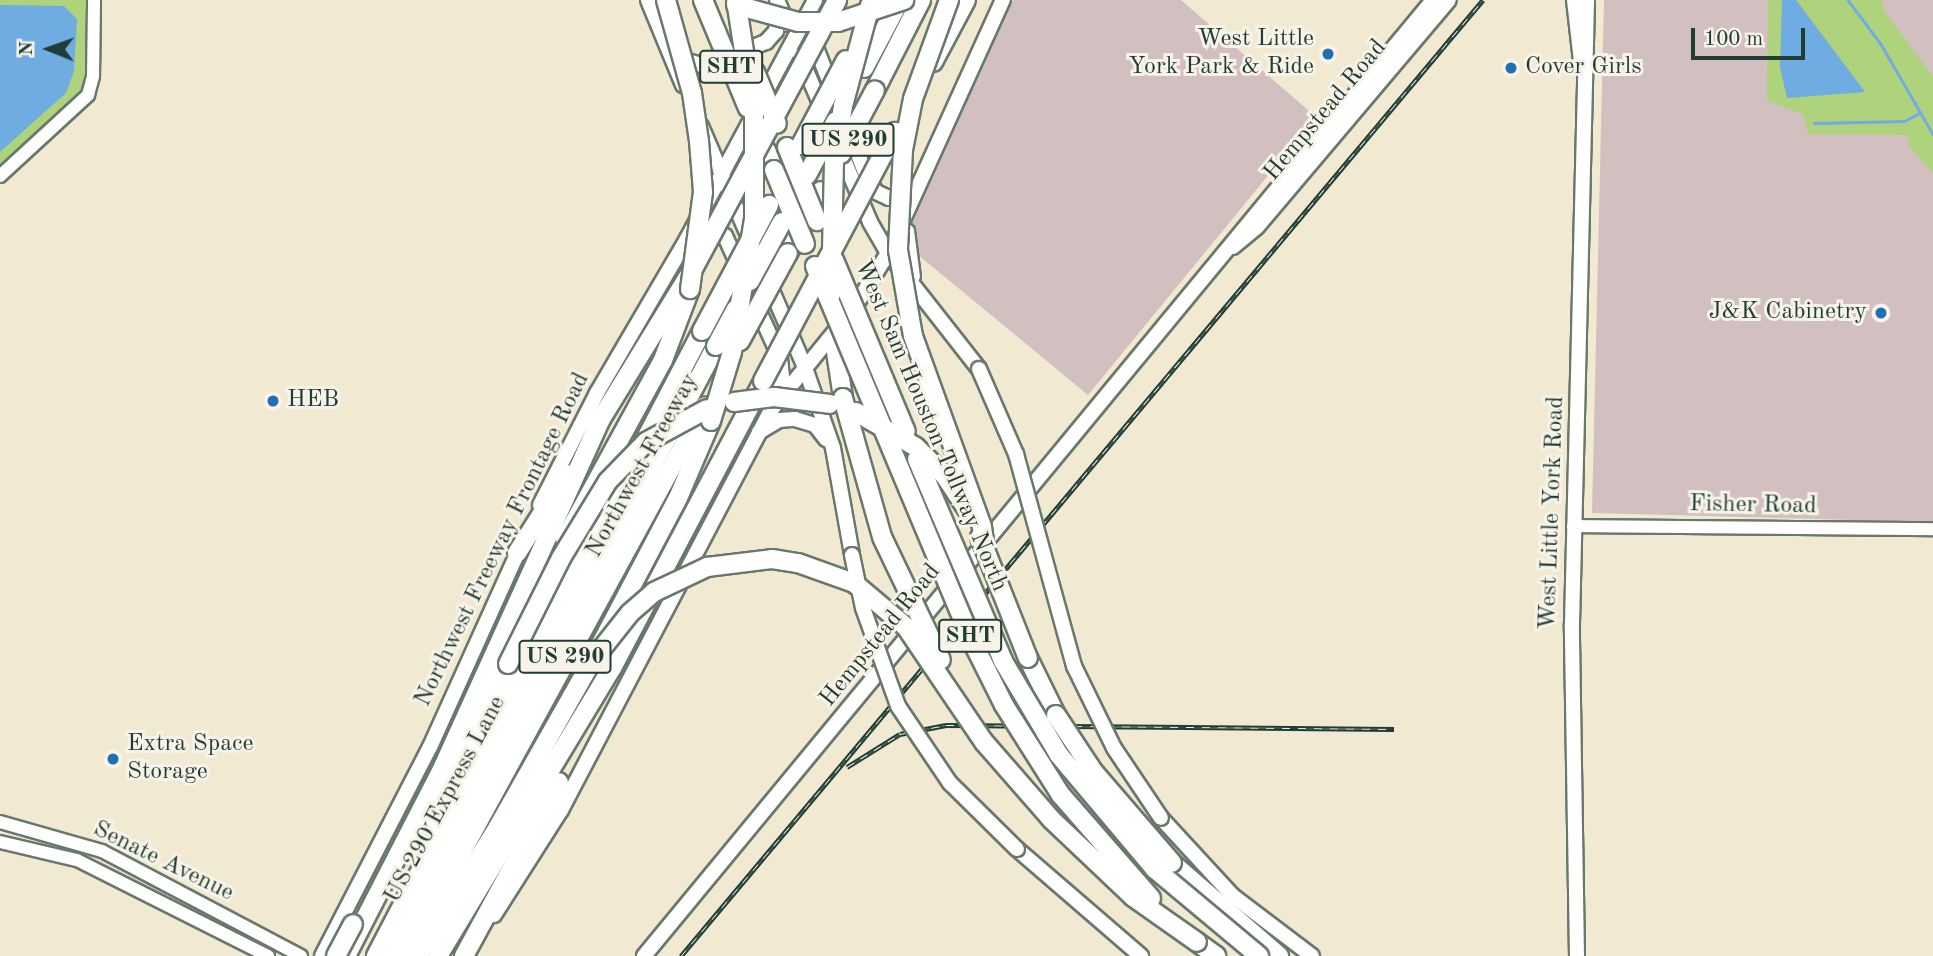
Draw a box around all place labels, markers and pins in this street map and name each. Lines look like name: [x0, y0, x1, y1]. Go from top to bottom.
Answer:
place label: West Little York Park & Ride: [1128, 26, 1314, 82]
marker: West Little York Park & Ride: [1320, 46, 1336, 62]
place label: Cover Girls: [1525, 54, 1642, 82]
marker: Cover Girls: [1503, 60, 1519, 76]
place label: J&K Cabinetry: [1709, 299, 1867, 327]
marker: J&K Cabinetry: [1873, 305, 1889, 321]
place label: HEB: [287, 387, 339, 415]
marker: HEB: [265, 393, 281, 409]
place label: Extra Space Storage: [127, 731, 254, 787]
marker: Extra Space Storage: [105, 751, 121, 767]

